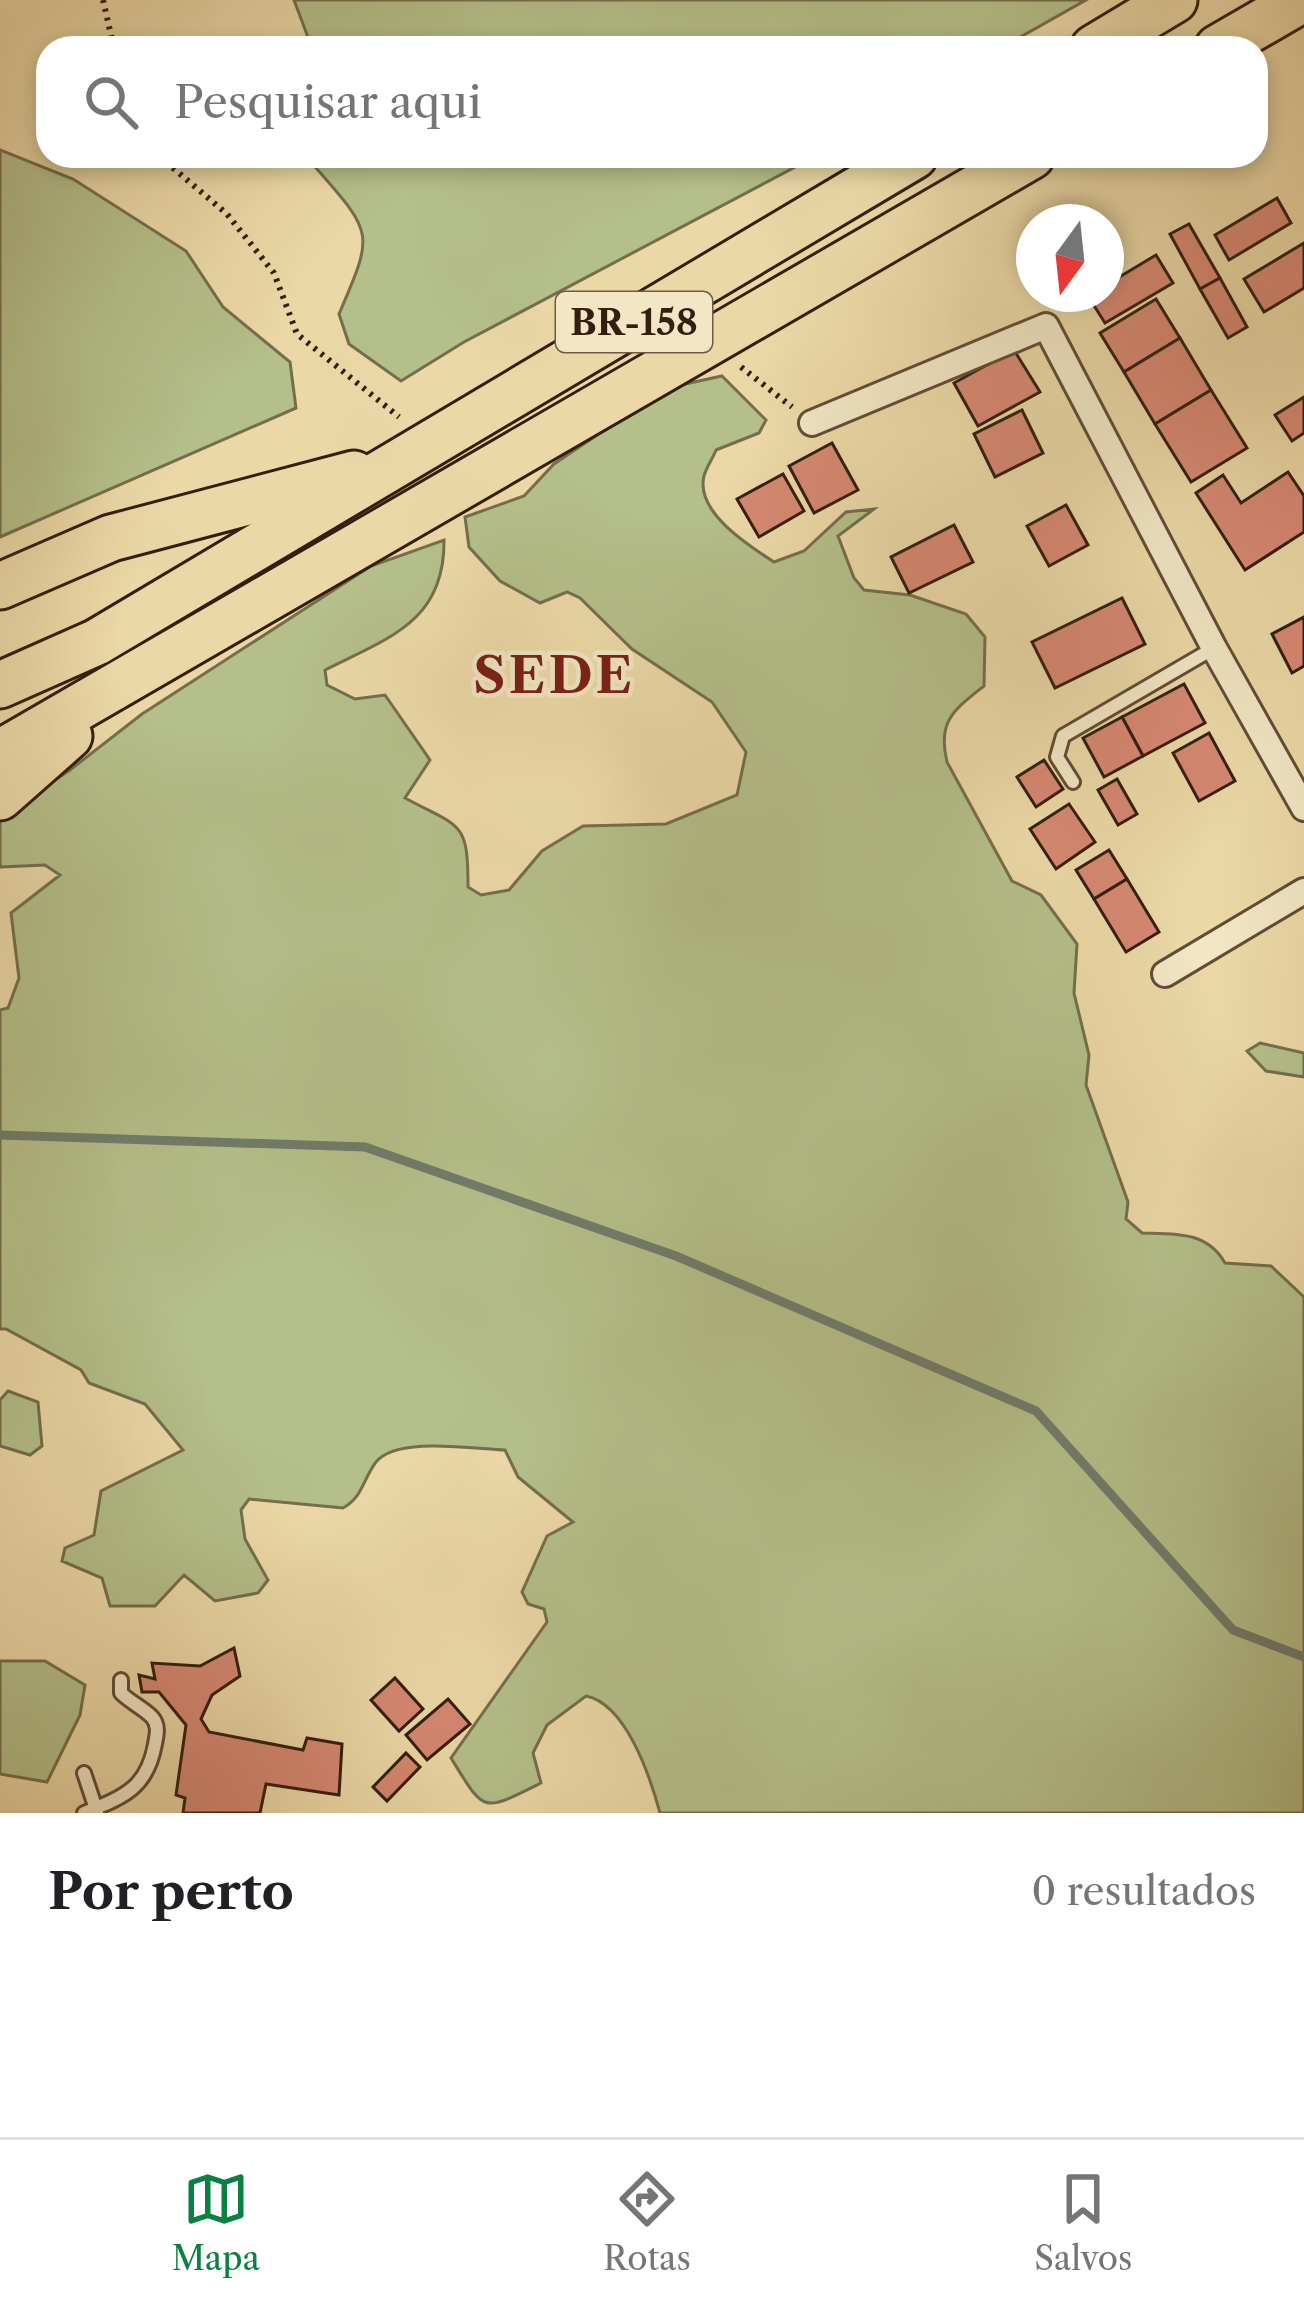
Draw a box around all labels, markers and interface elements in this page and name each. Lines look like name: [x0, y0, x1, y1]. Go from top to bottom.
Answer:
search box: [36, 36, 1268, 168]
icon: search: [78, 69, 144, 135]
text: Pesquisar aqui: [174, 74, 482, 130]
north arrow: [1016, 204, 1124, 312]
road number: BR-158: [556, 292, 712, 352]
district label: SEDE: [473, 644, 635, 706]
text: Por perto: [48, 1860, 294, 1922]
text: 0 resultados: [1032, 1867, 1256, 1915]
tab: Mapa: [172, 2166, 260, 2279]
tab: Rotas: [603, 2166, 691, 2279]
tab: Salvos: [1034, 2166, 1132, 2279]

